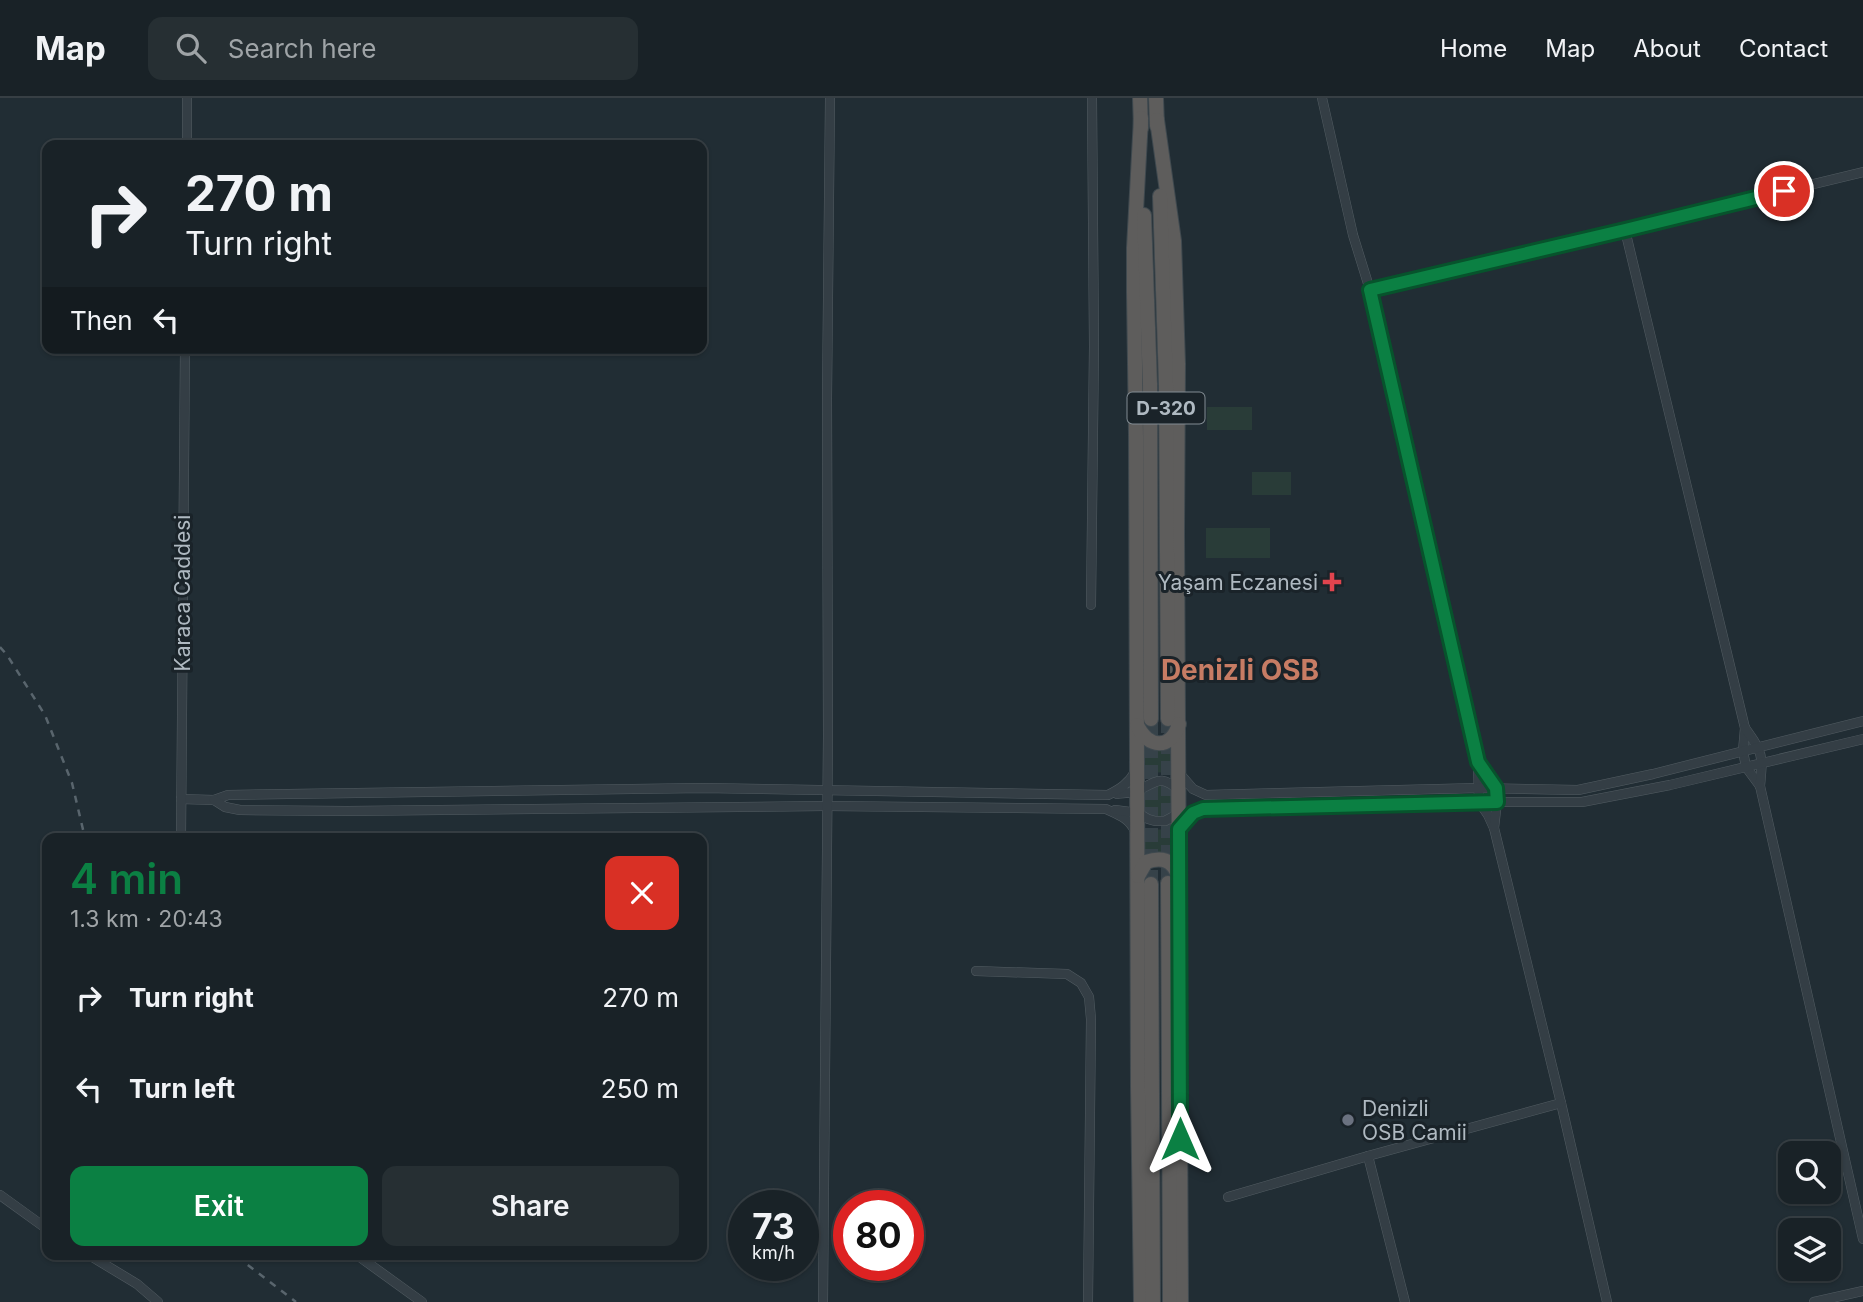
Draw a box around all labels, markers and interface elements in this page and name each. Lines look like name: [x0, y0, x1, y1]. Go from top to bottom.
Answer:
search box: [148, 17, 638, 80]
text: Map: [35, 28, 106, 68]
icon: search: [172, 29, 210, 67]
text: Search here: [228, 33, 376, 64]
text: Home: [1440, 34, 1507, 63]
text: Map: [1545, 34, 1595, 63]
text: About: [1633, 34, 1701, 63]
text: Contact: [1739, 34, 1828, 63]
pin: [1754, 161, 1814, 221]
text: 270 m: [185, 164, 333, 223]
icon: right: [70, 168, 161, 259]
icon: arrive: [1765, 172, 1803, 210]
text: Turn right: [185, 224, 332, 263]
icon: left: [147, 301, 185, 339]
text: Then: [70, 305, 133, 336]
road number: D-320: [1128, 392, 1204, 424]
street label: Karaca Caddesi: [170, 515, 195, 671]
place label: Yaşam Eczanesi: [1158, 570, 1318, 595]
marker: Yaşam Eczanesi: [1324, 574, 1340, 590]
district label: Denizli OSB: [1161, 653, 1319, 687]
text: 4 min: [70, 853, 183, 904]
button: close: [605, 856, 679, 930]
text: 1.3 km · 20:43: [70, 905, 223, 933]
icon: right: [70, 979, 108, 1017]
text: Turn right: [129, 982, 254, 1013]
text: 270 m: [602, 982, 679, 1013]
icon: left: [70, 1070, 108, 1108]
text: Turn left: [129, 1073, 235, 1104]
text: 250 m: [601, 1073, 679, 1104]
place label: Denizli OSB Camii: [1362, 1096, 1467, 1145]
position arrow: [1143, 1102, 1217, 1176]
marker: Denizli OSB Camii: [1340, 1112, 1356, 1128]
map controls: [1778, 1141, 1841, 1281]
button: search: [1778, 1141, 1841, 1204]
button: Exit: [70, 1166, 368, 1246]
button: Share: [382, 1166, 679, 1246]
speed limit sign: 80: [833, 1190, 924, 1281]
text: 73: [752, 1205, 795, 1247]
button: layers: [1778, 1218, 1841, 1281]
text: km/h: [752, 1242, 795, 1263]

